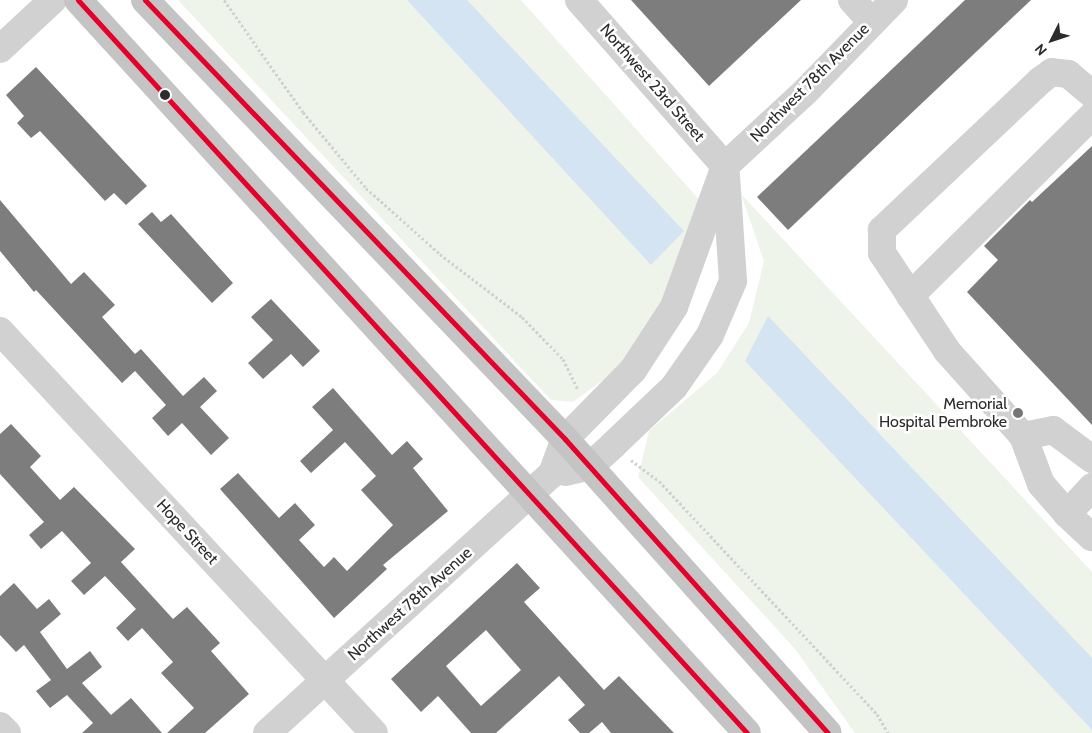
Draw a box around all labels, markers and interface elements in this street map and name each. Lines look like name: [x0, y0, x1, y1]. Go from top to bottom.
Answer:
north arrow: [1027, 15, 1077, 65]
street label: Northwest 23rd Street: [596, 20, 708, 146]
street label: Northwest 78th Avenue: [747, 20, 873, 146]
text: N: [1031, 40, 1051, 59]
unlabelled marker: [160, 90, 170, 100]
place label: Memorial Hospital Pembroke: [879, 394, 1007, 432]
marker: Memorial Hospital Pembroke: [1011, 406, 1025, 420]
street label: Hope Street: [152, 496, 222, 568]
street label: Northwest 78th Avenue: [344, 543, 476, 665]

